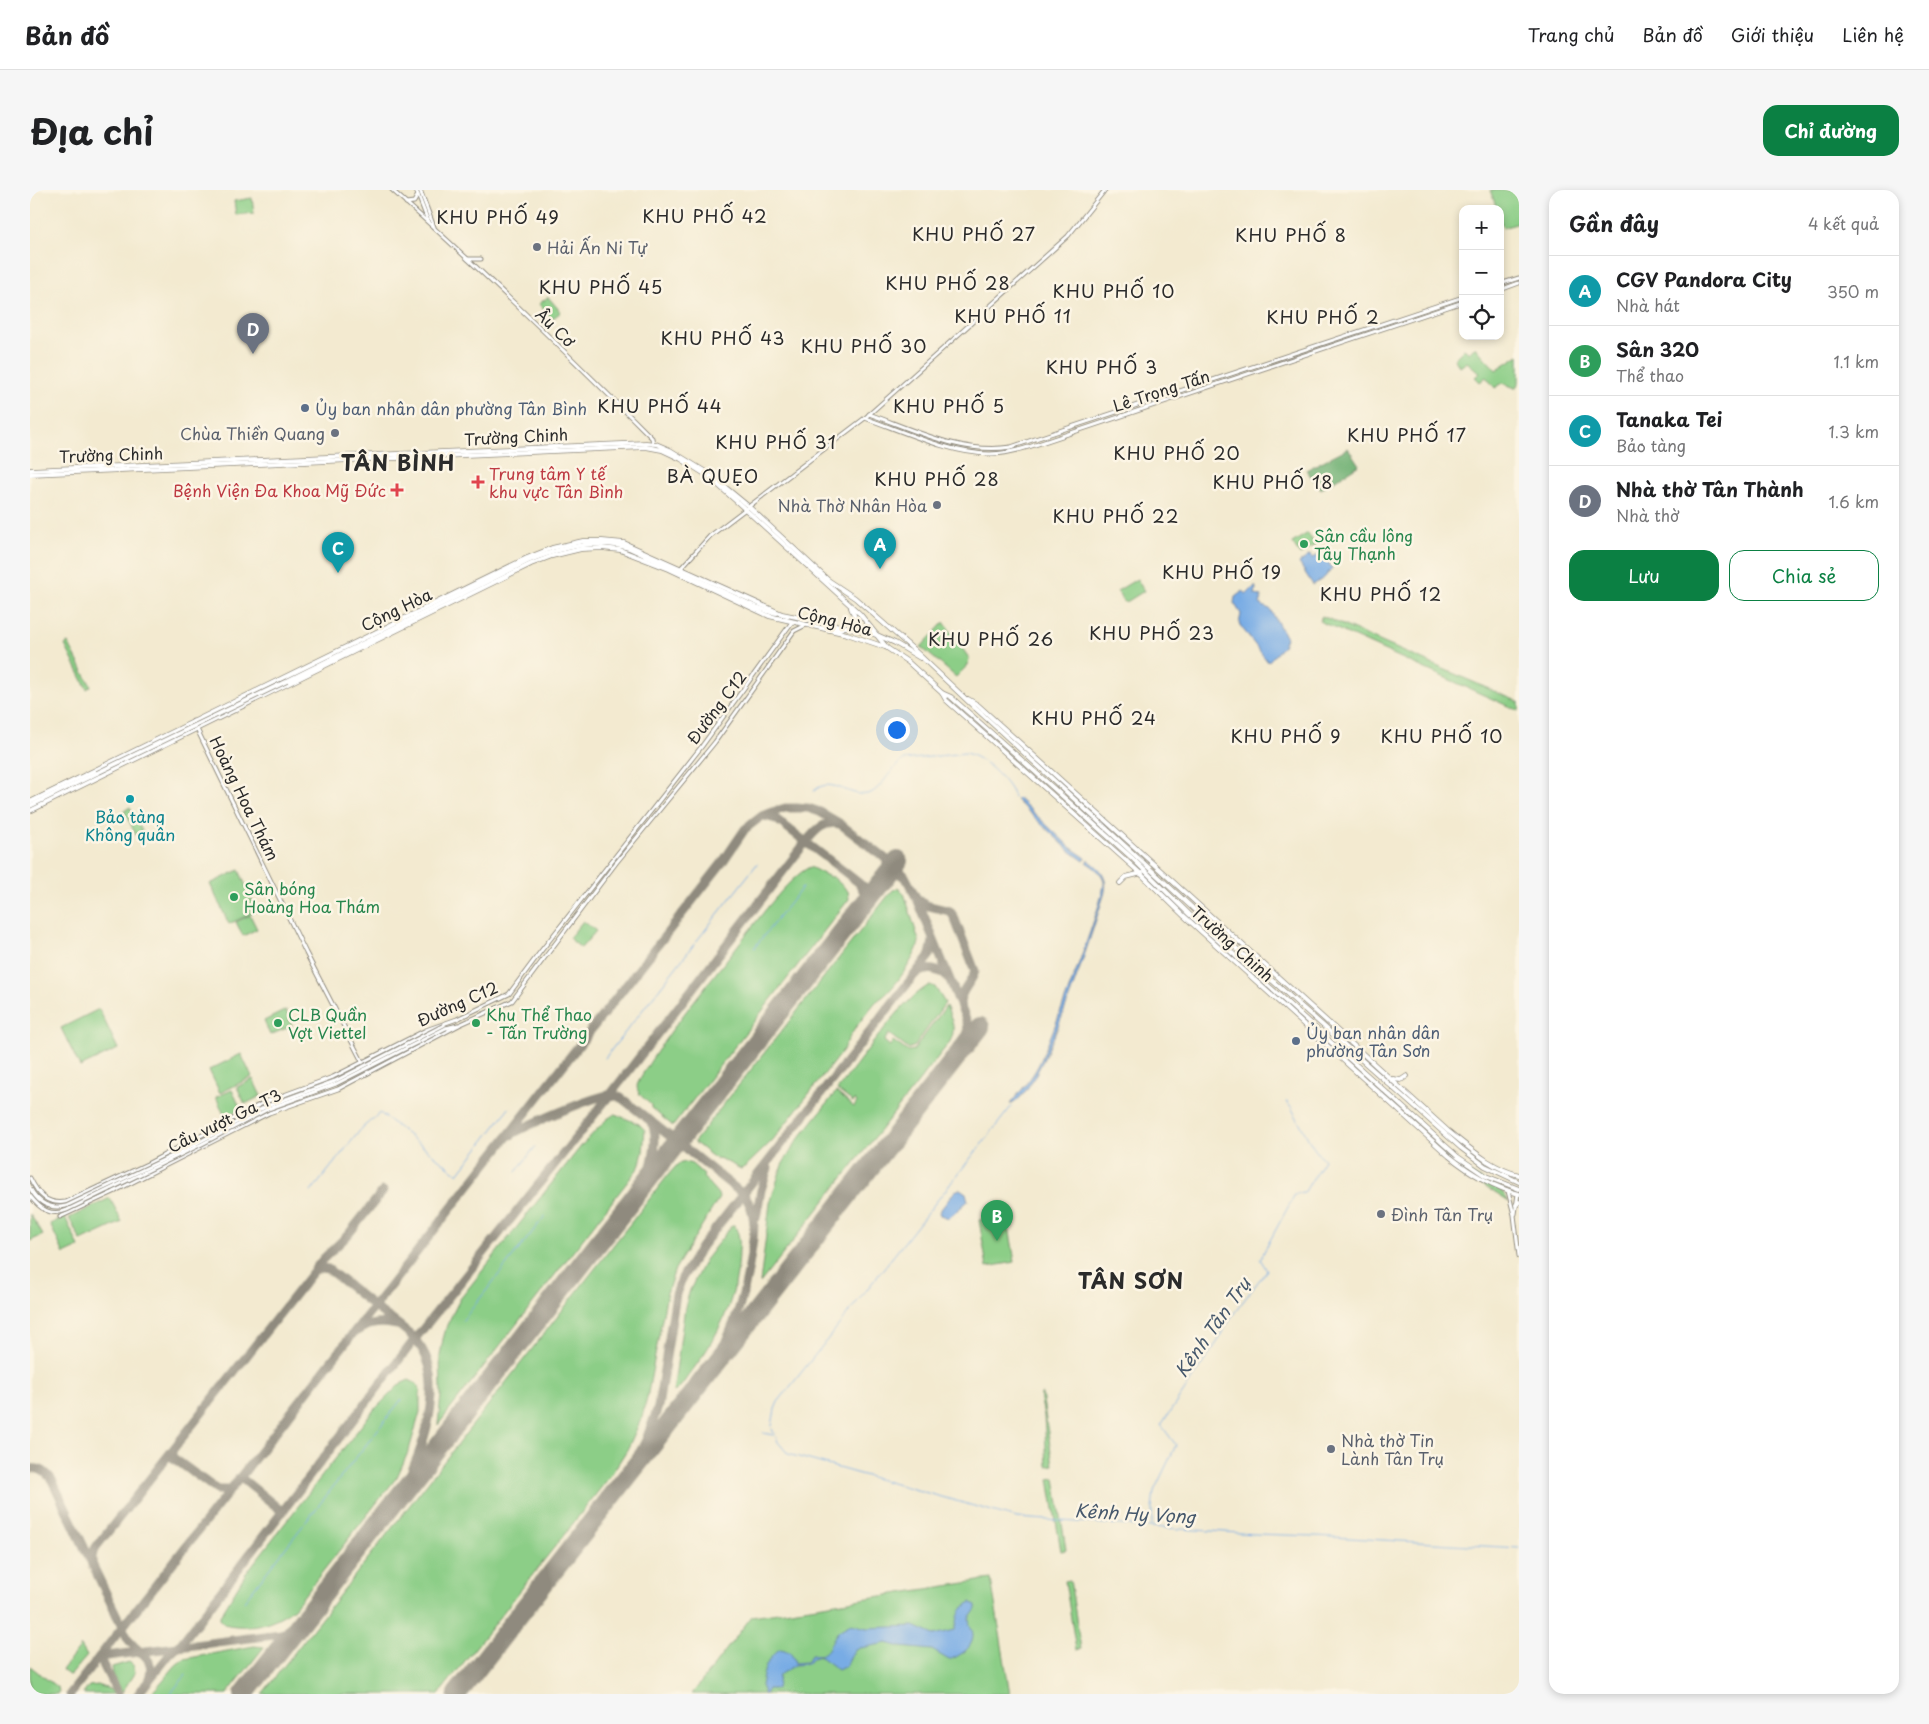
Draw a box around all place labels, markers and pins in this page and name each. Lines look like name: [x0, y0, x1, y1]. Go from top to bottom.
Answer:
place label: Hải Ấn Ni Tự: [547, 235, 648, 259]
marker: Hải Ấn Ni Tự: [531, 241, 543, 253]
pin: D: [237, 313, 269, 354]
place label: Ủy ban nhân dân phường Tân Bình: [315, 396, 587, 420]
marker: Ủy ban nhân dân phường Tân Bình: [299, 402, 311, 414]
place label: Chùa Thiền Quang: [180, 421, 325, 445]
marker: Chùa Thiền Quang: [329, 427, 341, 439]
place label: Trung tâm Y tế khu vực Tân Bình: [489, 461, 624, 503]
marker: Trung tâm Y tế khu vực Tân Bình: [471, 475, 485, 489]
place label: Bệnh Viện Đa Khoa Mỹ Đức: [173, 478, 386, 502]
marker: Bệnh Viện Đa Khoa Mỹ Đức: [390, 483, 404, 497]
place label: Nhà Thờ Nhân Hòa: [778, 493, 927, 517]
marker: Nhà Thờ Nhân Hòa: [931, 499, 943, 511]
place label: Sân cầu lông Tây Thạnh: [1314, 523, 1413, 565]
pin: A: [864, 528, 896, 569]
pin: C: [322, 532, 354, 573]
marker: Sân cầu lông Tây Thạnh: [1298, 538, 1310, 550]
marker: Bảo tàng Không quân: [124, 793, 136, 805]
place label: Bảo tàng Không quân: [85, 804, 175, 846]
place label: Sân bóng Hoàng Hoa Thám: [244, 876, 380, 918]
marker: Sân bóng Hoàng Hoa Thám: [228, 891, 240, 903]
place label: CLB Quần Vợt Viettel: [288, 1002, 367, 1044]
place label: Khu Thể Thao - Tấn Trường: [486, 1002, 592, 1044]
marker: CLB Quần Vợt Viettel: [272, 1017, 284, 1029]
marker: Khu Thể Thao - Tấn Trường: [470, 1017, 482, 1029]
place label: Ủy ban nhân dân phường Tân Sơn: [1306, 1020, 1440, 1062]
marker: Ủy ban nhân dân phường Tân Sơn: [1290, 1035, 1302, 1047]
pin: B: [981, 1200, 1013, 1241]
place label: Đình Tân Trụ: [1391, 1202, 1493, 1226]
marker: Đình Tân Trụ: [1375, 1208, 1387, 1220]
place label: Nhà thờ Tin Lành Tân Trụ: [1341, 1428, 1444, 1470]
marker: Nhà thờ Tin Lành Tân Trụ: [1325, 1443, 1337, 1455]

